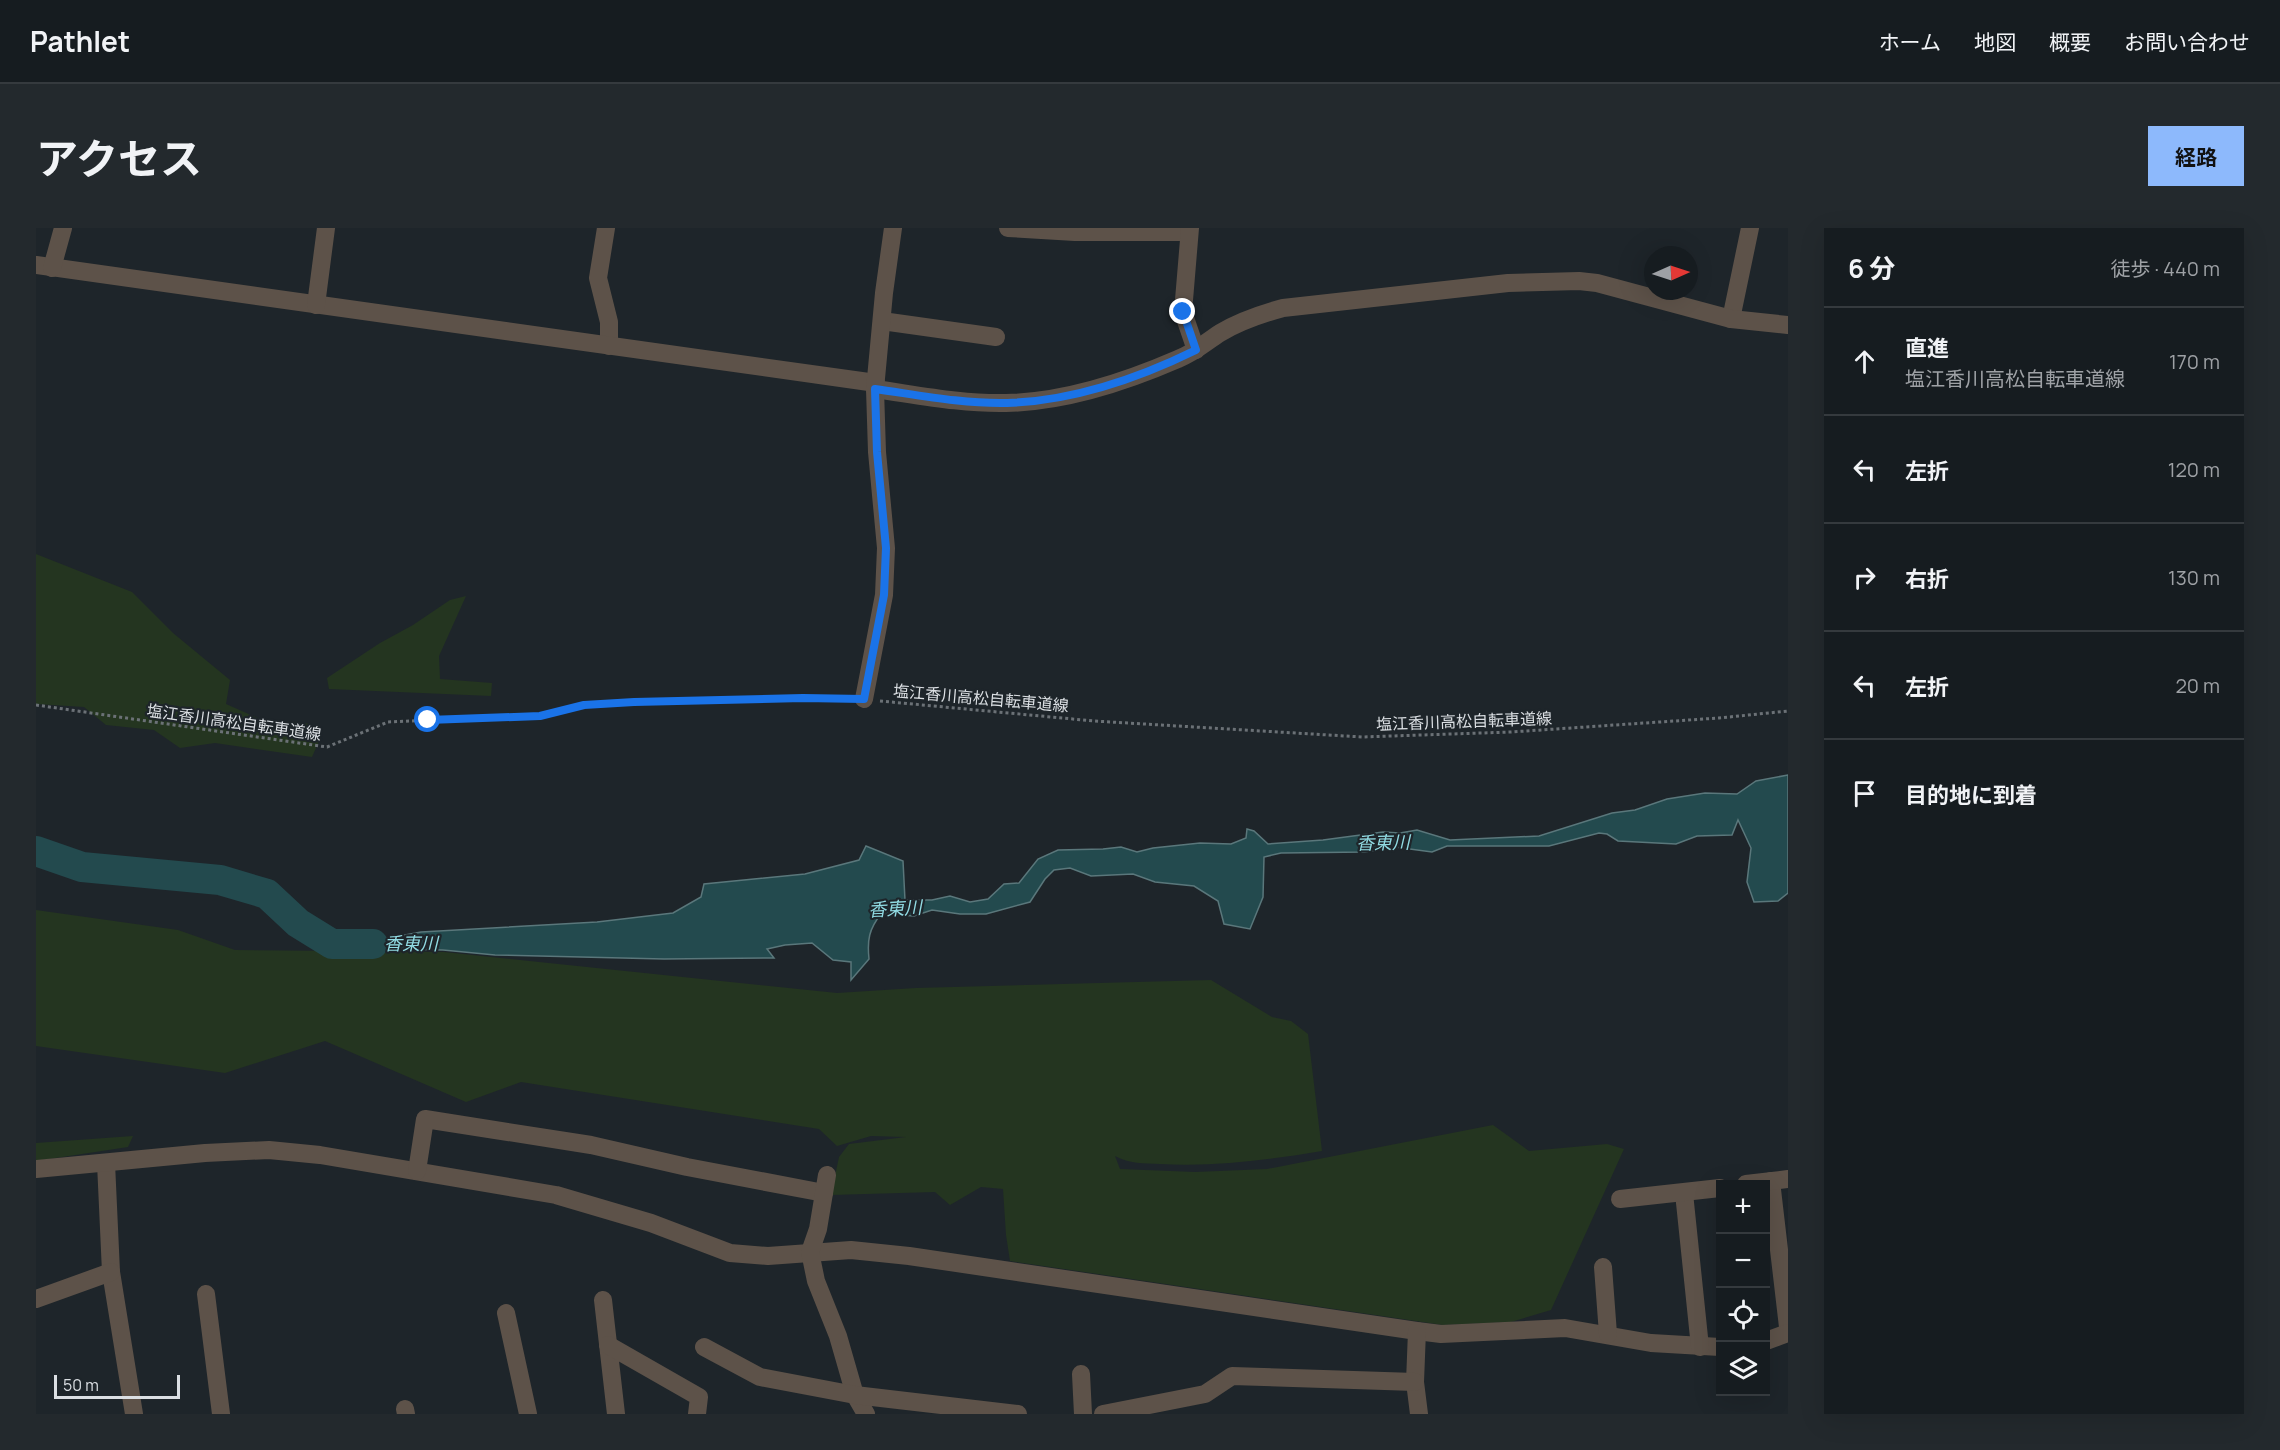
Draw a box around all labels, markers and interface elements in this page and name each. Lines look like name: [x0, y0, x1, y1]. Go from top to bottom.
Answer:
text: Pathlet: [30, 22, 130, 60]
text: ホーム: [1879, 28, 1941, 56]
text: 地図: [1974, 28, 2016, 56]
text: 概要: [2049, 28, 2091, 56]
text: お問い合わせ: [2124, 28, 2250, 56]
button: 経路: [2148, 126, 2244, 186]
text: アクセス: [36, 129, 202, 187]
north arrow: [1644, 246, 1698, 300]
text: 6 分: [1848, 250, 1895, 286]
text: 徒歩 · 440 m: [2111, 255, 2220, 282]
route end: [1169, 298, 1195, 324]
text: 直進: [1905, 333, 1949, 363]
icon: ahead: [1848, 345, 1881, 378]
text: 170 m: [2169, 348, 2220, 375]
text: 塩江香川高松自転車道線: [1905, 365, 2125, 392]
icon: left: [1848, 453, 1881, 486]
text: 左折: [1905, 456, 1949, 486]
text: 120 m: [2168, 456, 2220, 483]
icon: right: [1848, 561, 1881, 594]
text: 右折: [1905, 564, 1949, 594]
text: 130 m: [2168, 564, 2220, 591]
icon: left: [1848, 669, 1881, 702]
text: 左折: [1905, 672, 1949, 702]
text: 20 m: [2175, 672, 2220, 699]
street label: 塩江香川高松自転車道線: [892, 679, 1070, 717]
street label: 塩江香川高松自転車道線: [145, 699, 323, 745]
route start: [414, 706, 440, 732]
street label: 塩江香川高松自転車道線: [1376, 707, 1552, 735]
icon: arrive: [1848, 777, 1881, 810]
text: 目的地に到着: [1905, 780, 2037, 810]
water label: 香東川: [1356, 829, 1412, 854]
water label: 香東川: [867, 894, 925, 921]
water label: 香東川: [384, 931, 440, 955]
map controls: [1716, 1180, 1770, 1396]
button: +: [1716, 1180, 1770, 1234]
button: −: [1716, 1234, 1770, 1288]
button: locate: [1716, 1288, 1770, 1342]
button: layers: [1716, 1342, 1770, 1396]
scale bar: [54, 1372, 180, 1400]
text: 50 m: [63, 1374, 99, 1396]

